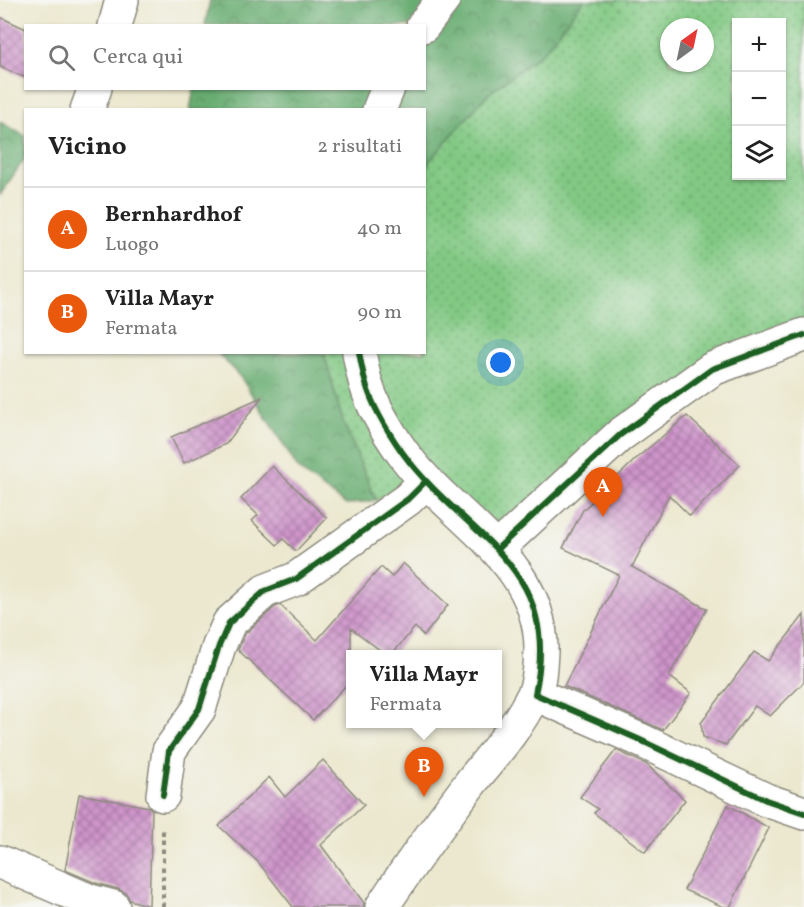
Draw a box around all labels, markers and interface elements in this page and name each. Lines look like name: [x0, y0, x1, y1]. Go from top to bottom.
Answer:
north arrow: [660, 18, 714, 72]
map controls: [732, 18, 786, 180]
button: +: [732, 18, 786, 72]
search box: [24, 24, 426, 90]
icon: search: [45, 41, 78, 74]
text: Cerca qui: [93, 42, 183, 73]
button: −: [732, 72, 786, 126]
button: layers: [732, 126, 786, 180]
text: Vicino: [48, 129, 127, 165]
text: 2 risultati: [317, 133, 402, 161]
text: Bernhardhof: [105, 200, 241, 231]
text: A: [60, 215, 75, 243]
text: 40 m: [357, 215, 402, 243]
text: Luogo: [105, 231, 159, 259]
text: Villa Mayr: [105, 284, 214, 315]
text: B: [61, 299, 74, 327]
text: 90 m: [358, 299, 402, 327]
text: Fermata: [105, 315, 177, 343]
your location: [486, 348, 515, 377]
pin: A: [584, 468, 622, 517]
popup: [346, 650, 502, 728]
text: Villa Mayr: [370, 660, 478, 691]
text: Fermata: [370, 691, 442, 719]
pin: B: [404, 748, 444, 797]

